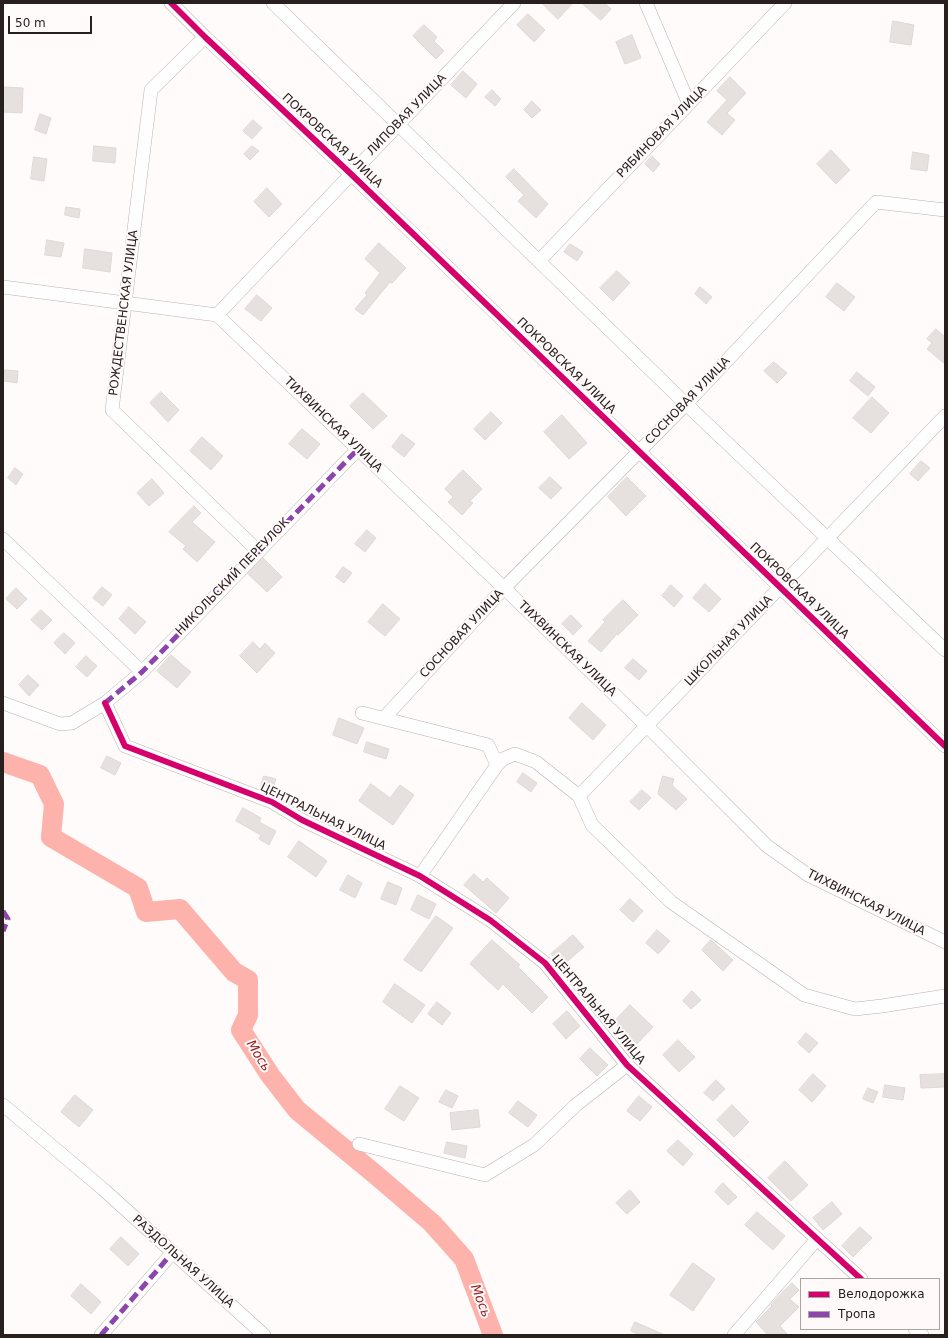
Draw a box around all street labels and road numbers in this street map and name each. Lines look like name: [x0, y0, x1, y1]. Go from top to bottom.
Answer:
street label: ЛИПОВАЯ УЛИЦА: [364, 71, 450, 159]
street label: РЯБИНОВАЯ УЛИЦА: [614, 83, 710, 181]
street label: ПОКРОВСКАЯ УЛИЦА: [279, 91, 385, 191]
street label: РОЖДЕСТВЕНСКАЯ УЛИЦА: [107, 229, 141, 397]
street label: ПОКРОВСКАЯ УЛИЦА: [514, 315, 618, 417]
street label: СОСНОВАЯ УЛИЦА: [642, 354, 734, 448]
street label: ТИХВИНСКАЯ УЛИЦА: [281, 374, 385, 476]
street label: НИКОЛЬСКИЙ ПЕРЕУЛОК: [173, 515, 293, 639]
street label: ПОКРОВСКАЯ УЛИЦА: [747, 540, 851, 642]
street label: СОСНОВАЯ УЛИЦА: [417, 587, 507, 681]
street label: ШКОЛЬНАЯ УЛИЦА: [682, 593, 776, 689]
street label: ТИХВИНСКАЯ УЛИЦА: [515, 598, 619, 700]
street label: ЦЕНТРАЛЬНАЯ УЛИЦА: [258, 780, 388, 854]
street label: ТИХВИНСКАЯ УЛИЦА: [804, 867, 928, 939]
street label: ЦЕНТРАЛЬНАЯ УЛИЦА: [548, 952, 648, 1068]
street label: РАЗДОЛЬНАЯ УЛИЦА: [129, 1213, 237, 1311]

